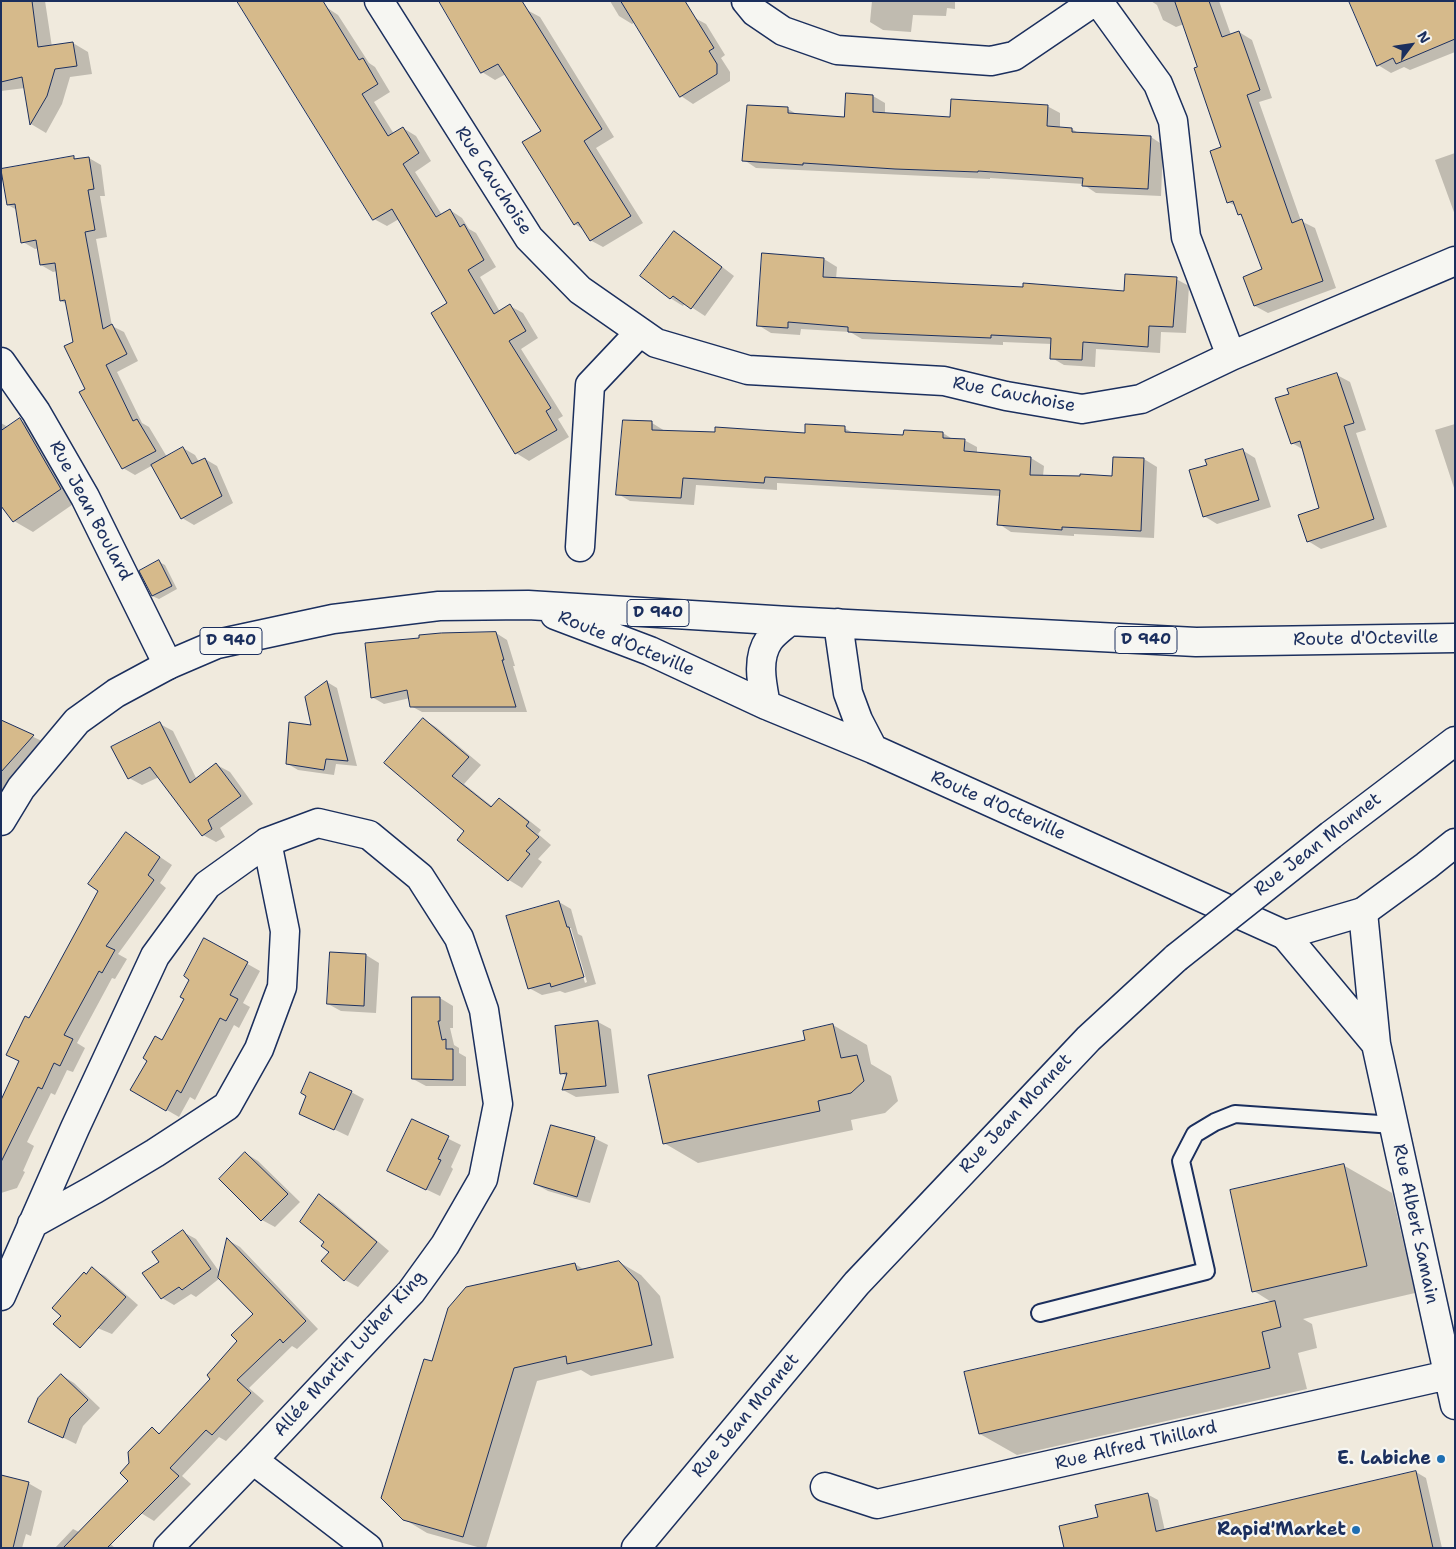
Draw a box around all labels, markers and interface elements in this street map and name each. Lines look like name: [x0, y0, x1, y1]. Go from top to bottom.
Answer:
north arrow: [1386, 20, 1436, 70]
text: N: [1413, 28, 1434, 47]
street label: Rue Cauchoise: [450, 123, 536, 239]
street label: Rue Cauchoise: [951, 373, 1077, 417]
street label: Rue Jean Boulard: [44, 437, 136, 585]
road number: D 940: [627, 600, 689, 626]
street label: Route d'Octeville: [555, 607, 697, 681]
road number: D 940: [1115, 626, 1177, 654]
road number: D 940: [200, 627, 262, 654]
street label: Route d'Octeville: [1293, 627, 1439, 651]
street label: Route d'Octeville: [927, 767, 1069, 845]
street label: Rue Jean Monnet: [1250, 789, 1386, 901]
street label: Rue Jean Monnet: [955, 1050, 1077, 1178]
street label: Rue Albert Samain: [1387, 1142, 1443, 1306]
street label: Allée Martin Luther King: [270, 1266, 430, 1442]
street label: Rue Jean Monnet: [688, 1350, 804, 1482]
street label: Rue Alfred Thillard: [1053, 1417, 1219, 1475]
place label: E. Labiche: [1337, 1448, 1431, 1470]
marker: E. Labiche: [1435, 1453, 1447, 1465]
place label: Rapid'Market: [1217, 1519, 1346, 1541]
marker: Rapid'Market: [1350, 1524, 1362, 1536]

